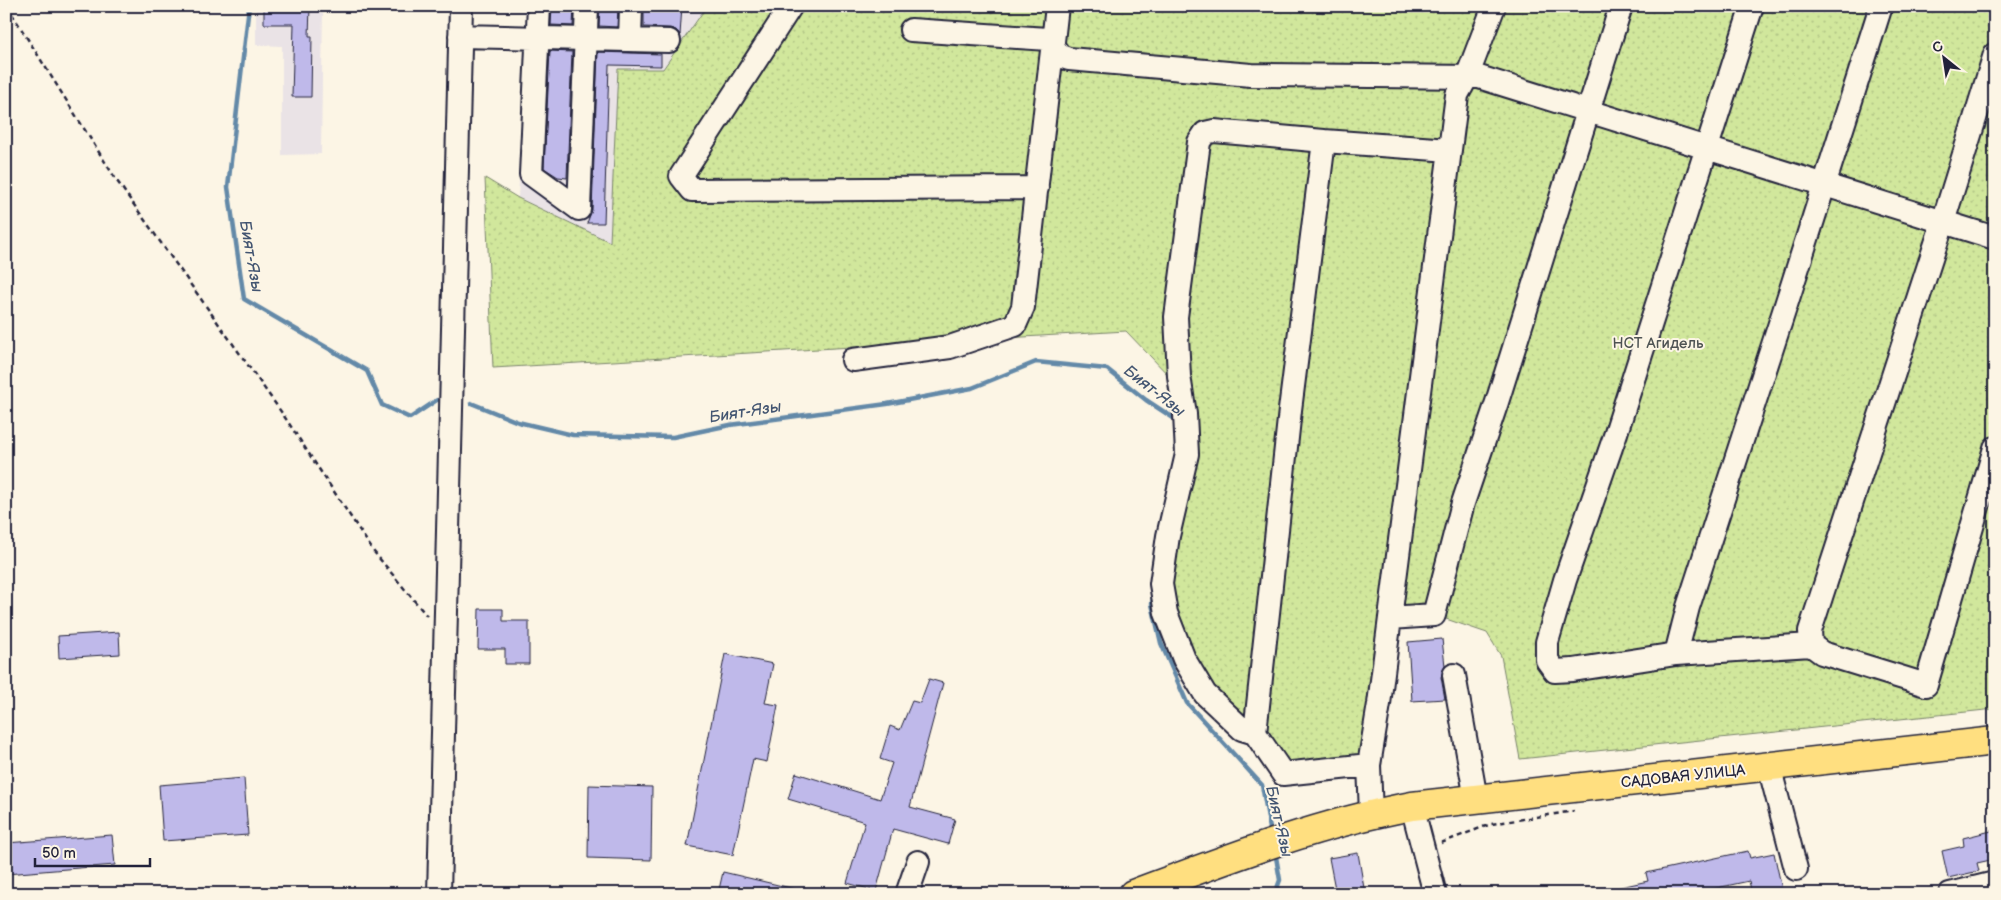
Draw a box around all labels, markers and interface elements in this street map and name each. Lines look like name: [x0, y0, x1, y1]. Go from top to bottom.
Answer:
north arrow: [1918, 32, 1968, 82]
text: С: [1929, 37, 1946, 57]
water label: Бият-Язы: [235, 219, 266, 294]
park label: НСТ Агидель: [1613, 334, 1704, 353]
water label: Бият-Язы: [1120, 361, 1189, 421]
water label: Бият-Язы: [708, 397, 783, 428]
street label: САДОВАЯ УЛИЦА: [1620, 760, 1747, 792]
water label: Бият-Язы: [1261, 784, 1296, 859]
scale bar: [35, 835, 150, 867]
text: 50 m: [42, 844, 76, 863]

